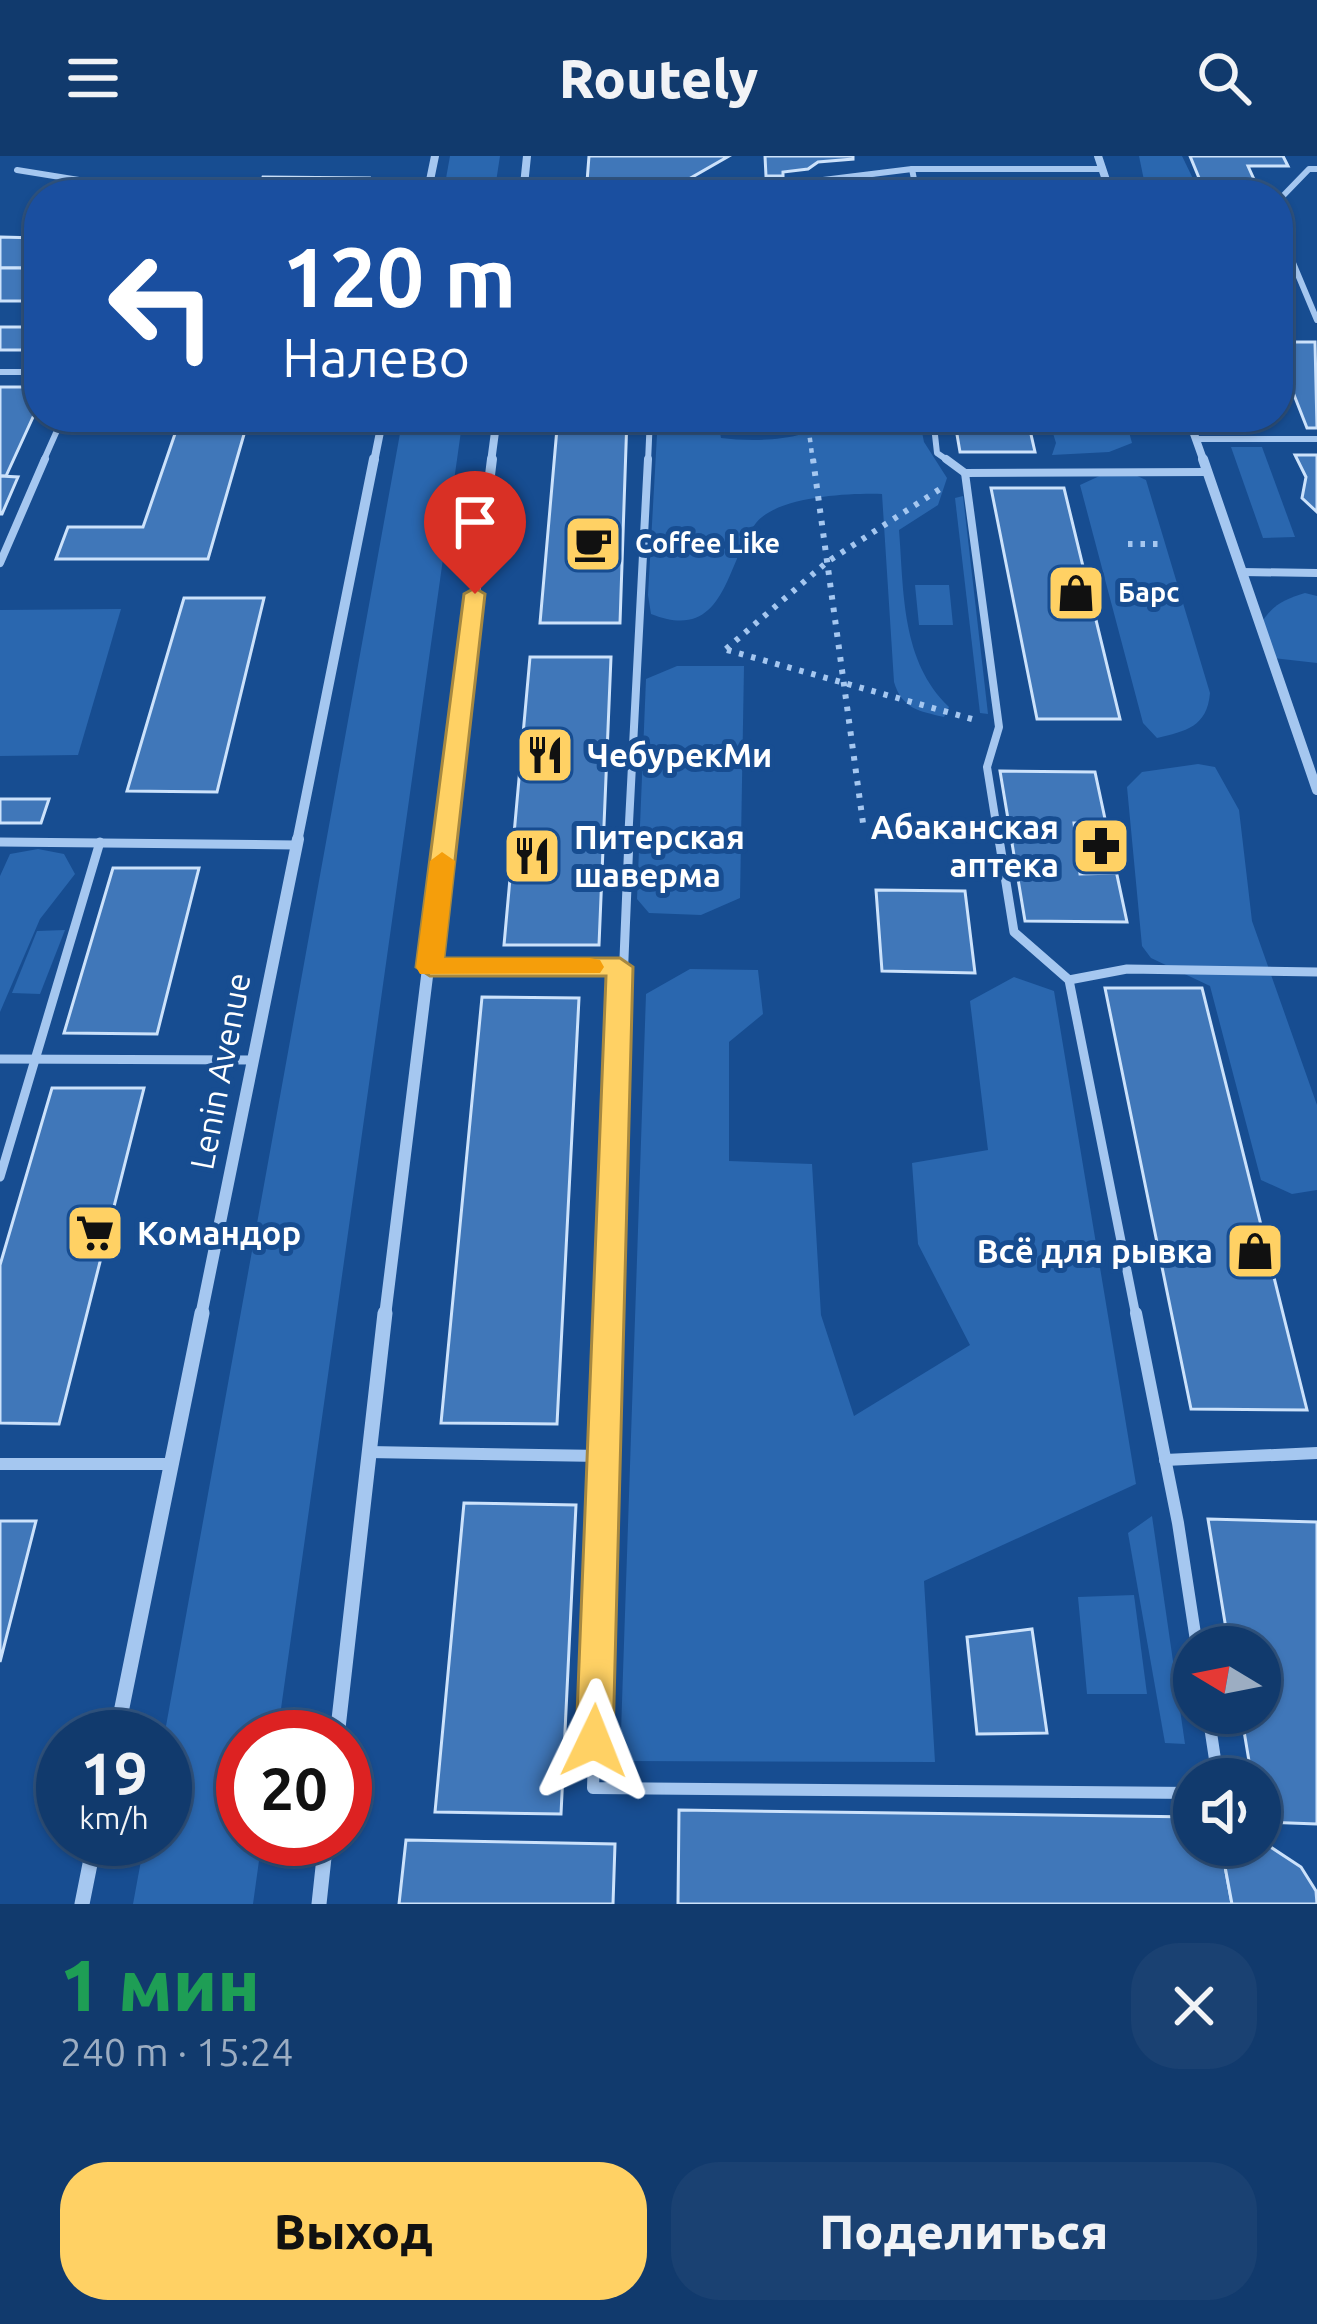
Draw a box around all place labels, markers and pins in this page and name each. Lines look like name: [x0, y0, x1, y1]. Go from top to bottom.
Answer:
pin: [424, 471, 526, 594]
cafe icon: Coffee Like: [562, 513, 624, 575]
place label: Coffee Like: [635, 528, 780, 558]
shop icon: Барс: [1045, 562, 1107, 624]
place label: Барс: [1118, 577, 1179, 607]
restaurant icon: ЧебурекМи: [514, 724, 576, 786]
place label: ЧебурекМи: [587, 736, 772, 773]
place label: Абаканская аптека: [871, 808, 1059, 883]
pharmacy icon: Абаканская аптека: [1070, 815, 1132, 877]
place label: Питерская шаверма: [574, 818, 745, 893]
restaurant icon: Питерская шаверма: [501, 825, 563, 887]
supermarket icon: Командор: [64, 1202, 126, 1264]
place label: Командор: [137, 1214, 301, 1251]
shop icon: Всё для рывка: [1224, 1220, 1286, 1282]
place label: Всё для рывка: [977, 1232, 1213, 1269]

